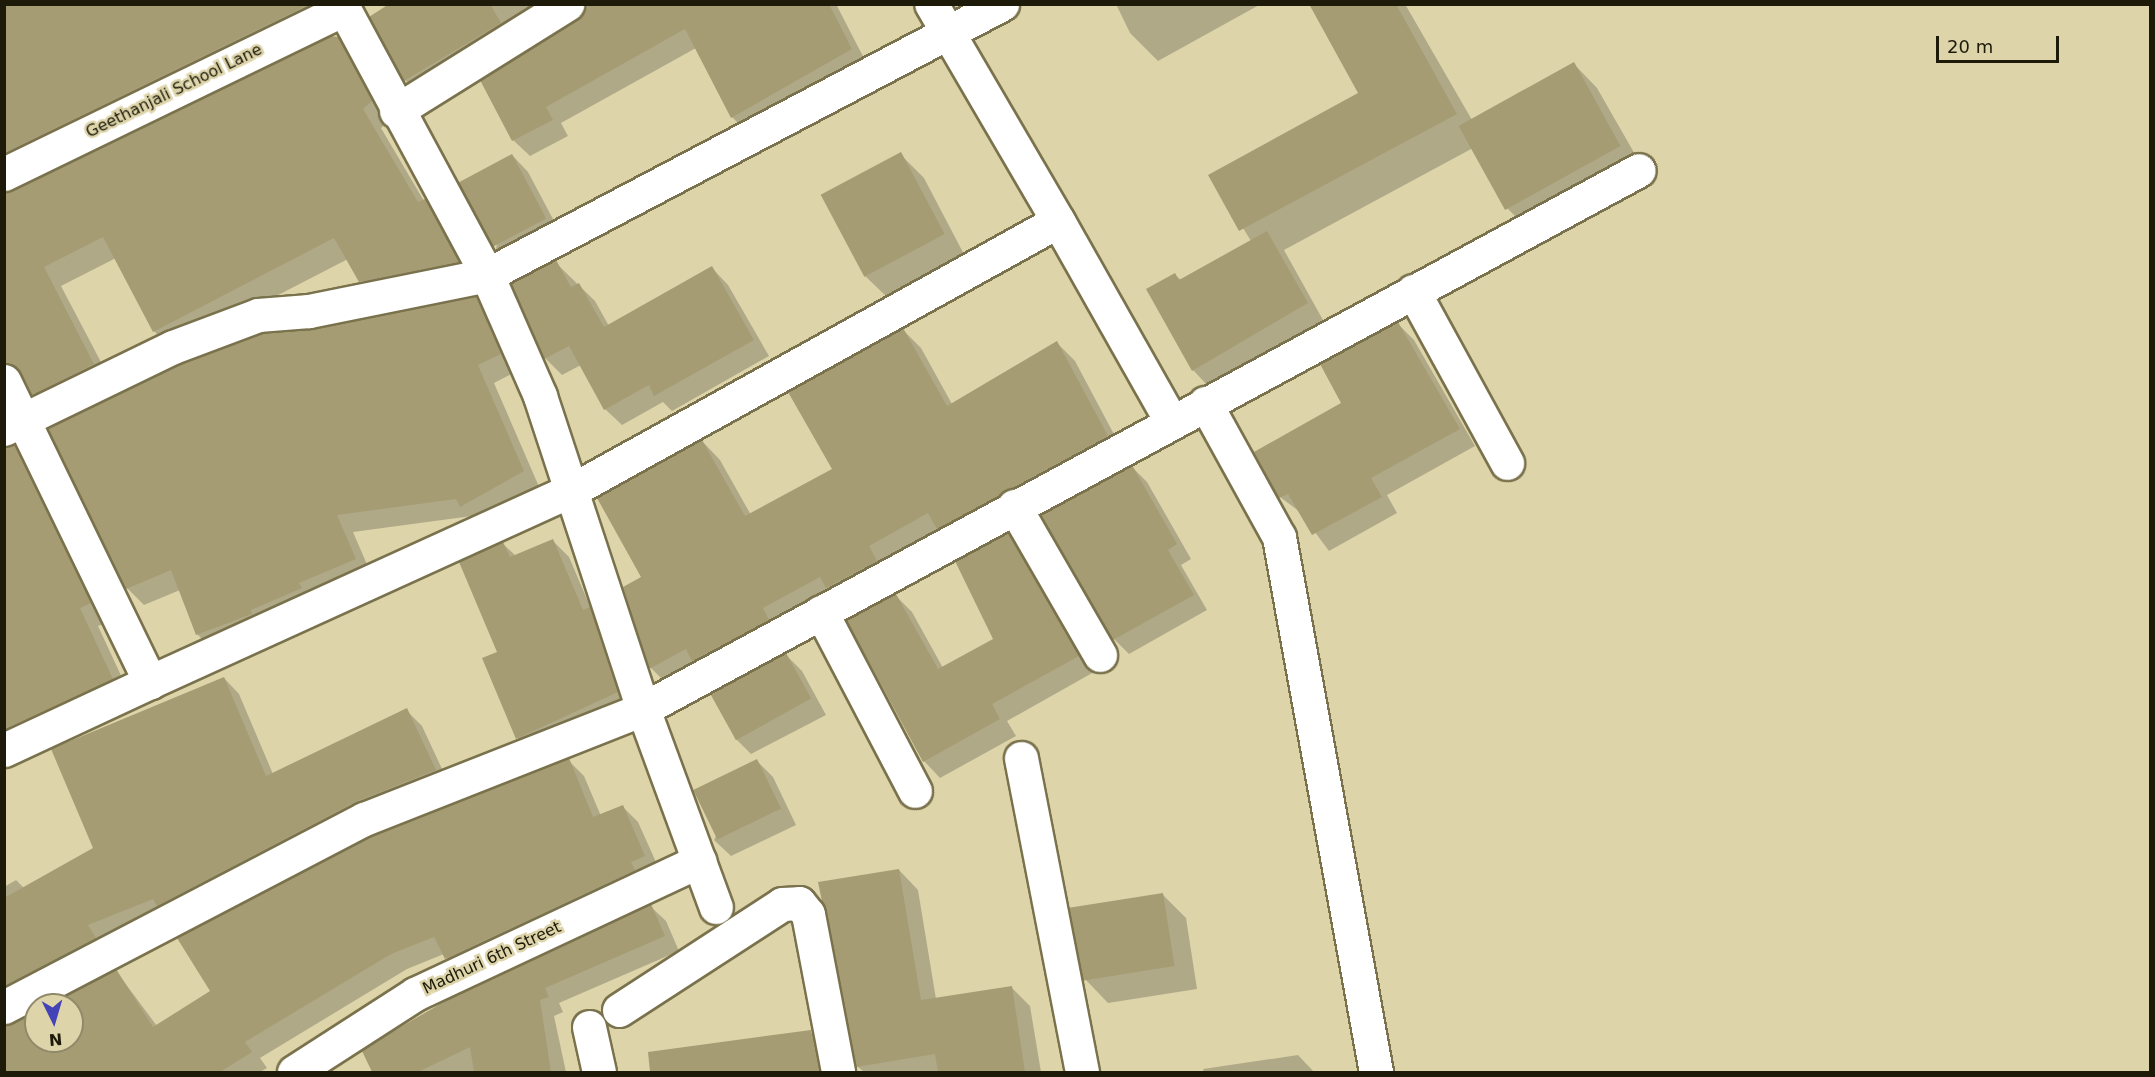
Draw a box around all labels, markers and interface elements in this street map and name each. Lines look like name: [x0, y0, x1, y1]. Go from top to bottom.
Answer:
scale bar: [1939, 24, 2062, 62]
text: 20 m: [1947, 36, 1993, 57]
street label: Geethanjali School Lane: [83, 40, 265, 142]
street label: Madhuri 6th Street: [420, 918, 564, 998]
north arrow: [24, 993, 84, 1053]
text: N: [48, 1029, 63, 1049]

